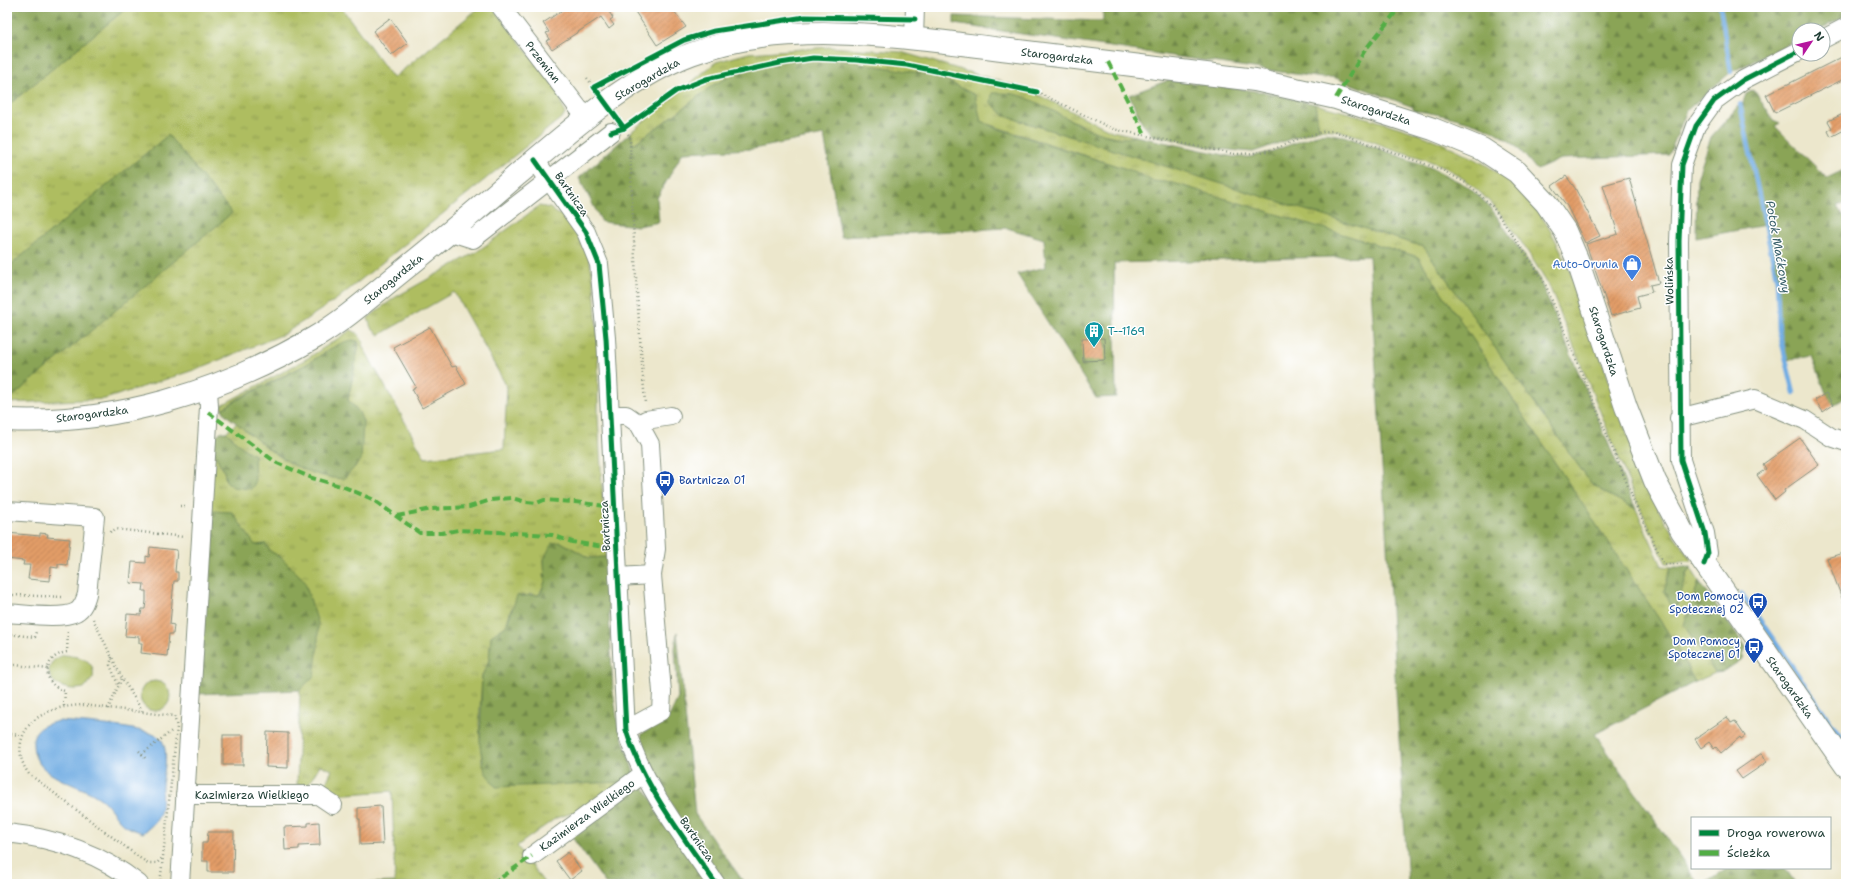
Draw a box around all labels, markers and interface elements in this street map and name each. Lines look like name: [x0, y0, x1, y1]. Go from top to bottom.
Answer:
north arrow: [1791, 22, 1831, 62]
text: N: [1810, 29, 1828, 45]
street label: Przemian: [522, 38, 564, 87]
street label: Starogardzka: [1020, 45, 1094, 68]
street label: Starogardzka: [612, 55, 683, 104]
street label: Starogardzka: [1339, 92, 1413, 129]
street label: Bartnicza: [551, 169, 592, 219]
water label: Potok Maćkowy: [1762, 200, 1794, 295]
street label: Starogardzka: [360, 251, 426, 308]
shop icon: Auto-Orunia: [1621, 253, 1643, 281]
place label: Auto-Orunia: [1553, 257, 1618, 272]
street label: Wolińska: [1662, 257, 1677, 305]
street label: Starogardzka: [1585, 304, 1622, 378]
building icon: T--1169: [1083, 320, 1105, 348]
place label: T--1169: [1108, 324, 1145, 339]
street label: Starogardzka: [55, 403, 129, 426]
bus stop icon: Bartnicza 01: [654, 469, 676, 497]
place label: Bartnicza 01: [679, 473, 745, 488]
street label: Bartnicza: [597, 500, 614, 552]
place label: Dom Pomocy Społecznej 02: [1669, 589, 1744, 617]
bus stop icon: Dom Pomocy Społecznej 02: [1747, 591, 1769, 619]
place label: Dom Pomocy Społecznej 01: [1668, 634, 1740, 662]
bus stop icon: Dom Pomocy Społecznej 01: [1743, 636, 1765, 664]
street label: Starogardzka: [1763, 653, 1817, 721]
street label: Kazimierza Wielkiego: [537, 776, 638, 855]
street label: Kazimierza Wielkiego: [195, 788, 309, 803]
street label: Bartnicza: [676, 814, 717, 864]
legend: [1691, 817, 1831, 869]
text: Droga rowerowa: [1727, 825, 1826, 841]
text: Ścieżka: [1727, 845, 1770, 861]

